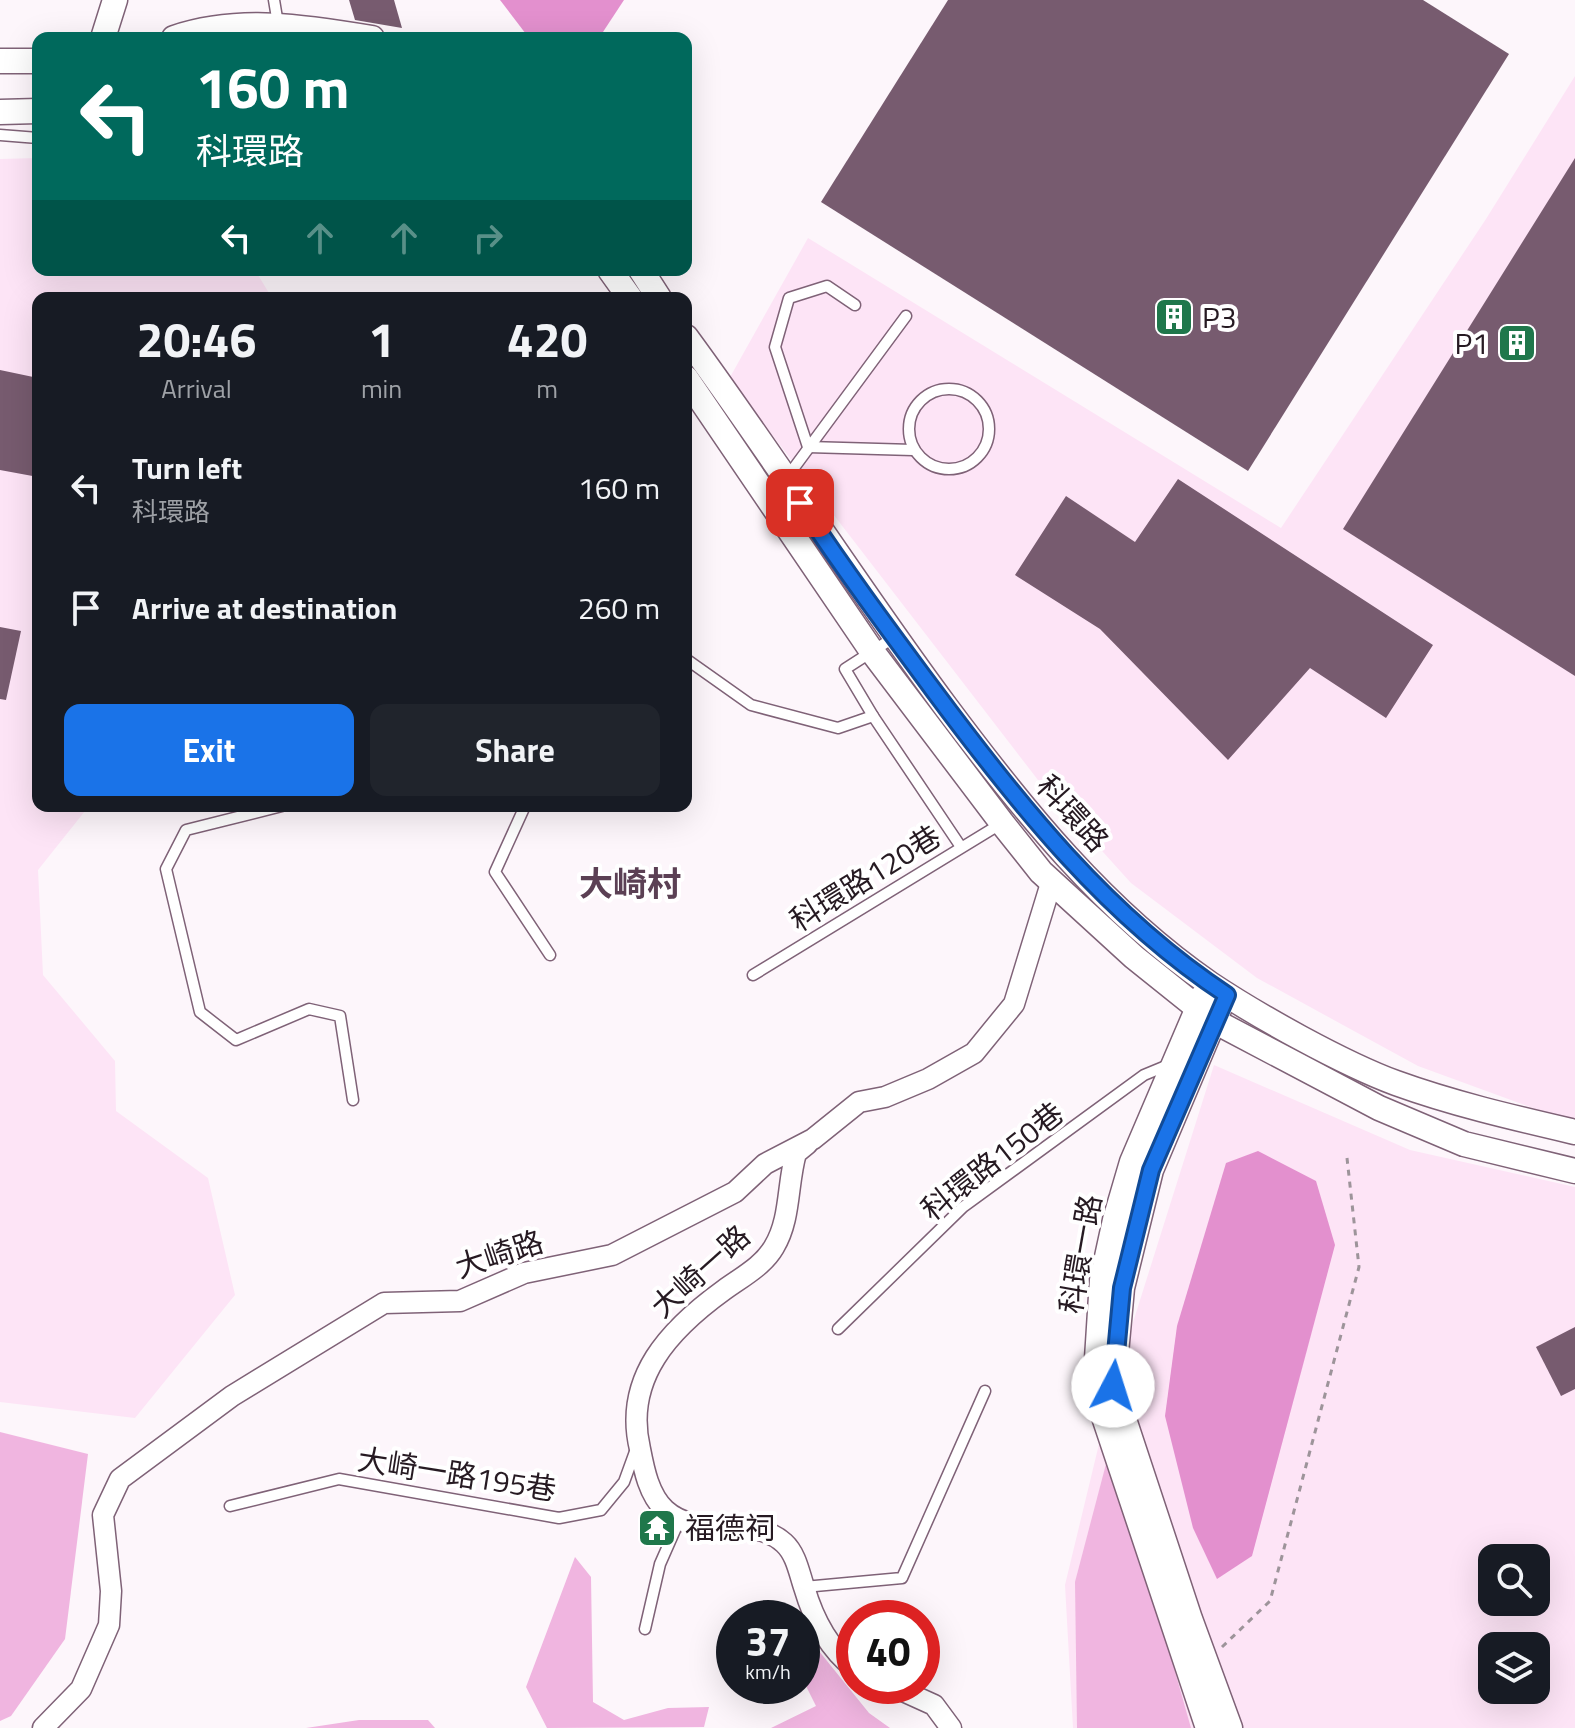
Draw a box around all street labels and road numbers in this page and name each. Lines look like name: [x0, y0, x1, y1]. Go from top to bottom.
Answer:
street label: 科環路: [1026, 764, 1120, 862]
street label: 科環路120巷: [781, 813, 949, 943]
street label: 科環路150巷: [911, 1090, 1073, 1232]
street label: 科環一路: [1047, 1191, 1113, 1317]
street label: 大崎一路: [640, 1214, 760, 1328]
street label: 大崎路: [449, 1218, 549, 1290]
street label: 大崎一路195巷: [354, 1436, 560, 1512]

